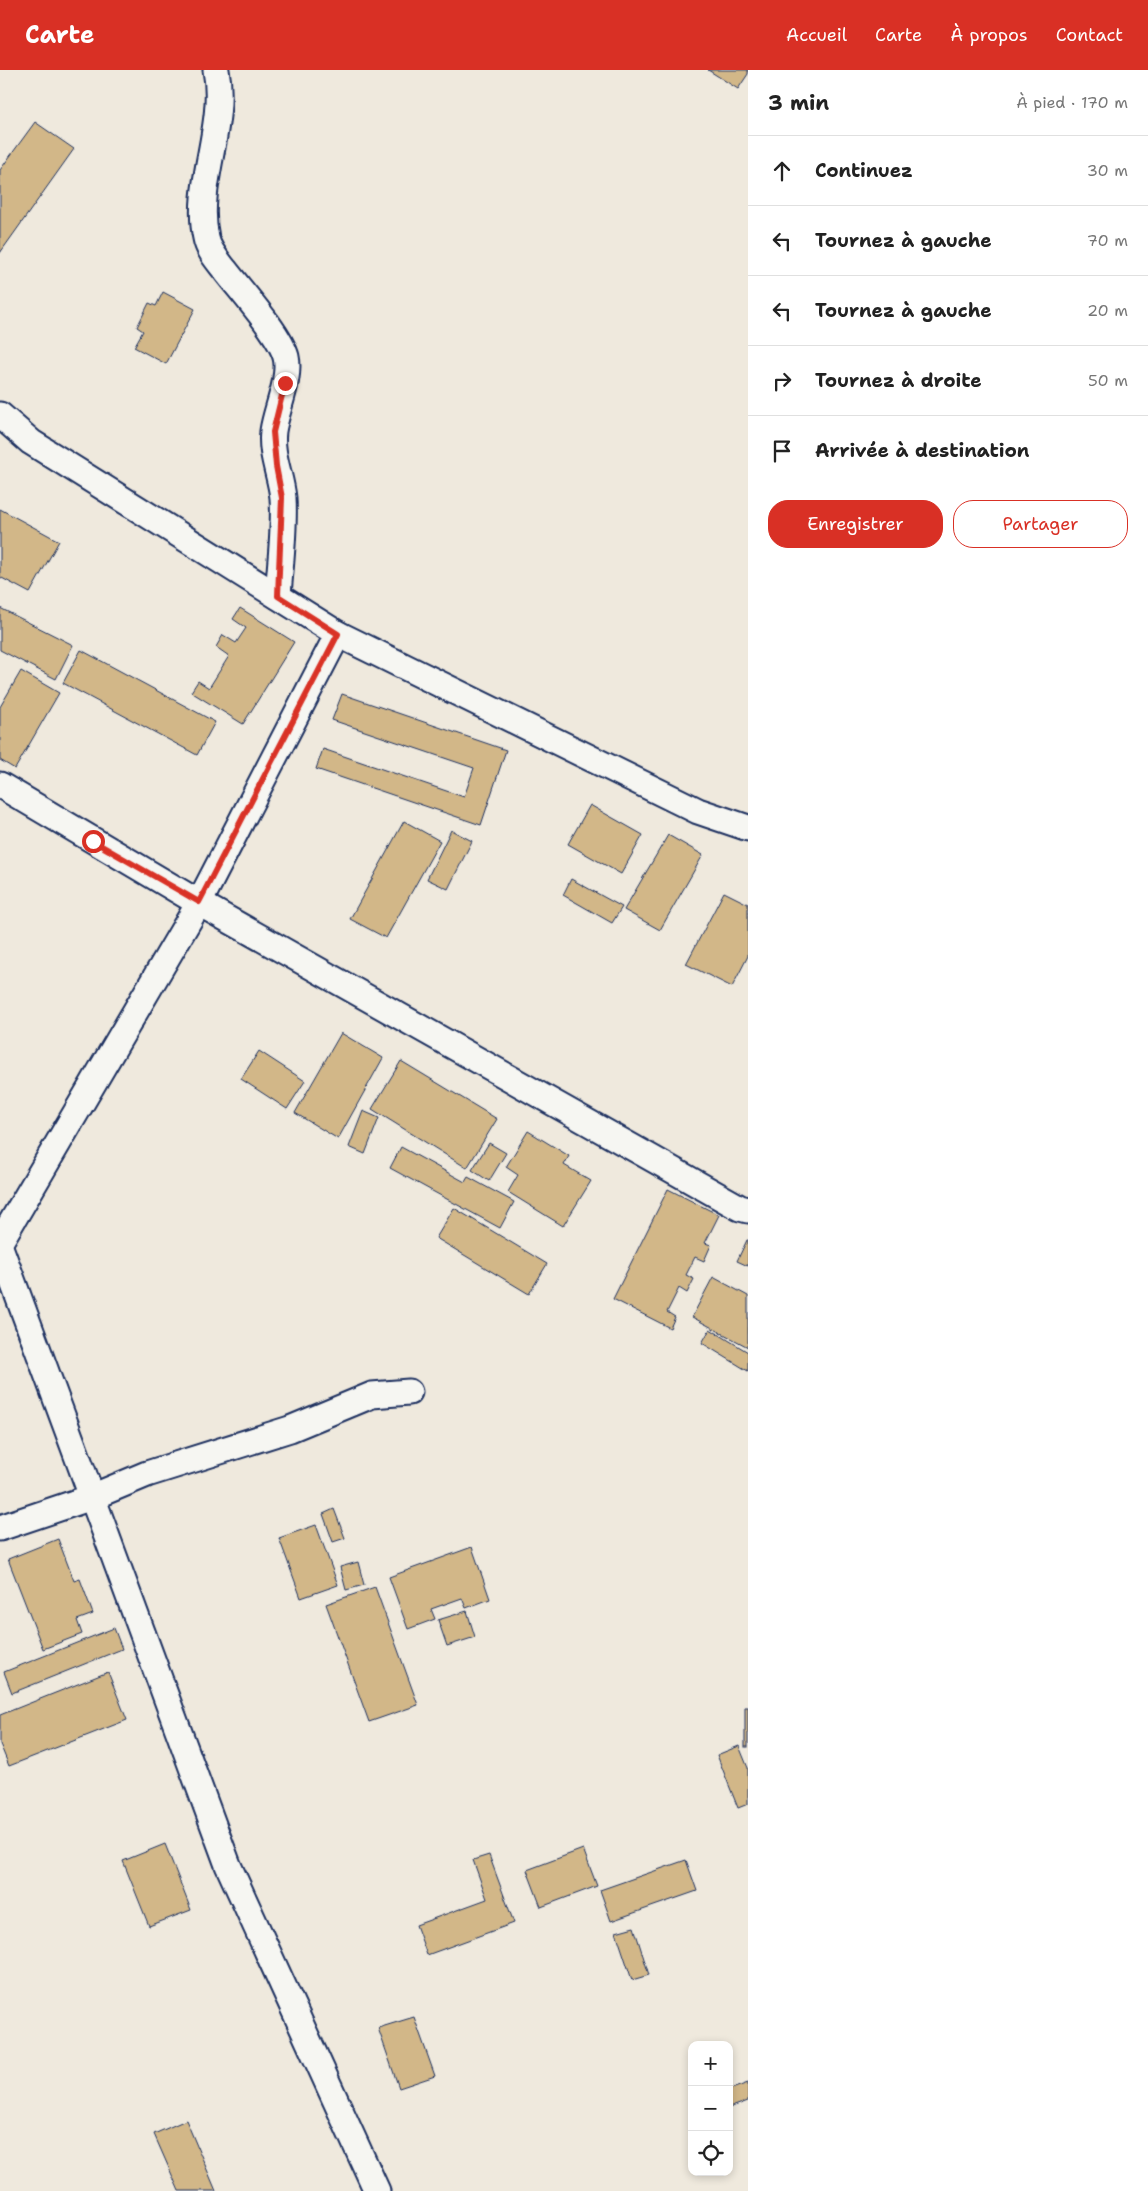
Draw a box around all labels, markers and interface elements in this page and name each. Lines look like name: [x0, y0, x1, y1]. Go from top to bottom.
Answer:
text: Carte: [25, 19, 94, 51]
text: Accueil: [786, 23, 847, 47]
text: Carte: [875, 23, 922, 47]
text: À propos: [950, 23, 1028, 47]
text: Contact: [1056, 23, 1123, 47]
text: 3 min: [768, 89, 829, 117]
text: À pied · 170 m: [1016, 92, 1128, 113]
icon: ahead: [768, 157, 796, 185]
text: Continuez: [815, 158, 913, 183]
text: 30 m: [1087, 160, 1128, 181]
icon: left: [768, 227, 796, 255]
text: Tournez à gauche: [815, 228, 992, 253]
text: 70 m: [1087, 230, 1128, 251]
icon: left: [768, 297, 796, 325]
text: Tournez à gauche: [815, 298, 992, 323]
text: 20 m: [1087, 300, 1128, 321]
icon: right: [768, 367, 796, 395]
text: Tournez à droite: [815, 368, 982, 393]
text: 50 m: [1088, 370, 1128, 391]
route end: [274, 372, 297, 395]
icon: arrive: [768, 437, 796, 465]
text: Arrivée à destination: [815, 438, 1029, 463]
button: Enregistrer: [768, 500, 943, 548]
button: Partager: [953, 500, 1128, 548]
route start: [82, 830, 105, 853]
map controls: [688, 2041, 733, 2176]
button: +: [688, 2041, 733, 2086]
button: −: [688, 2086, 733, 2131]
button: locate: [688, 2131, 733, 2176]

